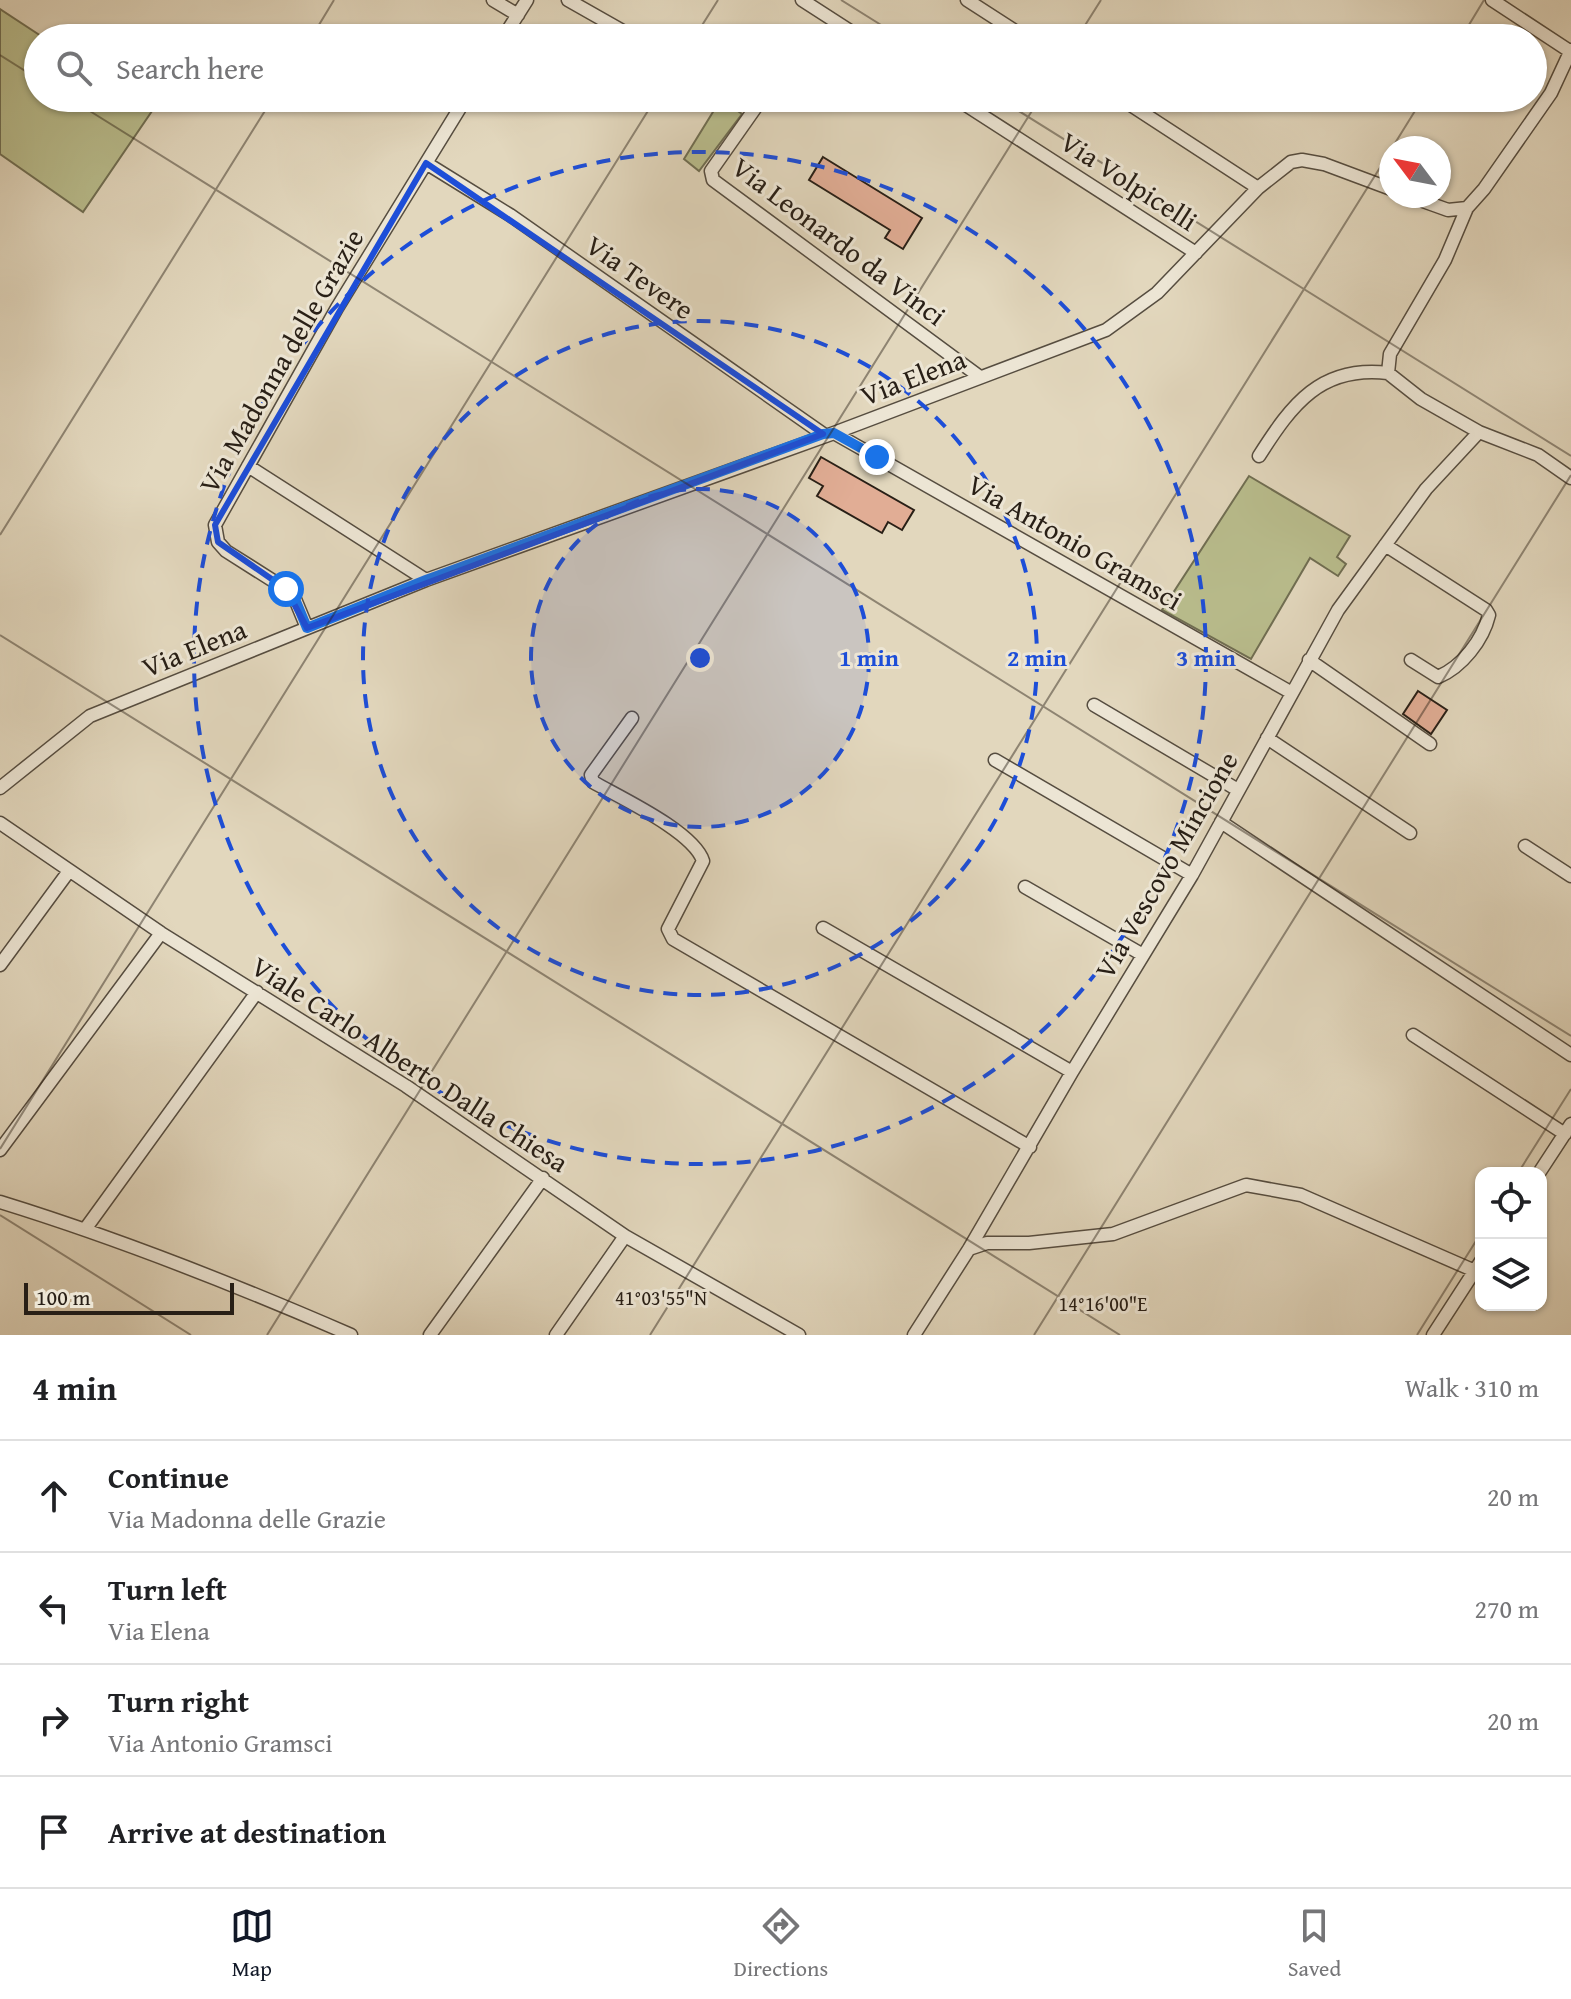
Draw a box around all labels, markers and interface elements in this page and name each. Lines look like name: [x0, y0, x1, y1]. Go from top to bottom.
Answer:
search box: [24, 24, 1547, 112]
icon: search: [52, 46, 96, 90]
text: Search here: [116, 46, 264, 90]
street label: Via Volpicelli: [1052, 121, 1206, 240]
north arrow: [1379, 136, 1451, 208]
street label: Via Leonardo da Vinci: [724, 146, 955, 335]
street label: Via Madonna delle Grazie: [188, 221, 373, 501]
street label: Via Tevere: [578, 224, 703, 329]
street label: Via Elena: [854, 337, 972, 415]
route end: [859, 439, 895, 475]
street label: Via Antonio Gramsci: [960, 463, 1190, 620]
route start: [268, 571, 304, 607]
street label: Via Elena: [135, 608, 253, 687]
text: 1 min: [839, 640, 899, 675]
text: 2 min: [1007, 640, 1067, 675]
text: 3 min: [1176, 640, 1236, 675]
centre of rings: [686, 644, 714, 672]
street label: Via Vescovo Mincione: [1084, 743, 1247, 986]
street label: Viale Carlo Alberto Dalla Chiesa: [244, 945, 578, 1182]
map controls: [1475, 1167, 1547, 1311]
button: locate: [1475, 1167, 1547, 1239]
button: layers: [1475, 1239, 1547, 1311]
scale bar: [24, 1279, 234, 1315]
text: 100 m: [36, 1281, 91, 1313]
text: 41°03'55"N: [615, 1283, 707, 1312]
text: 14°16'00"E: [1059, 1289, 1147, 1318]
text: 4 min: [32, 1363, 117, 1412]
text: Walk · 310 m: [1405, 1368, 1539, 1407]
text: Continue: [108, 1455, 229, 1499]
icon: ahead: [32, 1474, 76, 1518]
text: 20 m: [1487, 1477, 1539, 1516]
text: Via Madonna delle Grazie: [108, 1499, 386, 1538]
text: Turn left: [108, 1567, 227, 1611]
icon: left: [32, 1586, 76, 1630]
text: 270 m: [1474, 1589, 1539, 1628]
text: Via Elena: [108, 1611, 210, 1650]
text: Turn right: [108, 1679, 249, 1723]
icon: right: [32, 1698, 76, 1742]
text: 20 m: [1487, 1701, 1539, 1740]
text: Via Antonio Gramsci: [108, 1723, 333, 1762]
icon: arrive: [32, 1810, 76, 1854]
text: Arrive at destination: [108, 1810, 386, 1854]
tab: Map: [230, 1904, 274, 1984]
tab: Directions: [734, 1904, 828, 1984]
tab: Saved: [1288, 1904, 1341, 1984]

